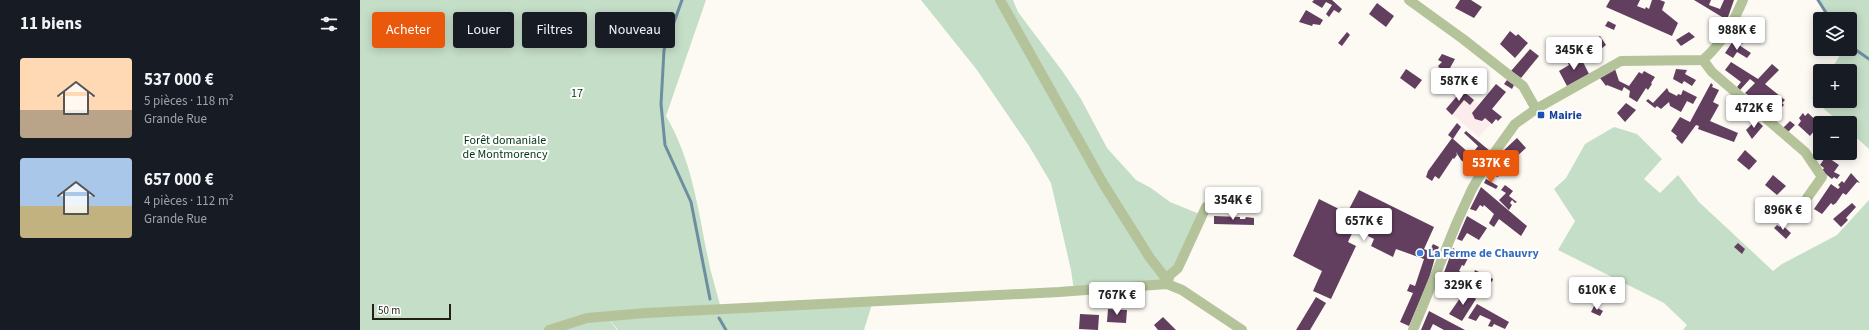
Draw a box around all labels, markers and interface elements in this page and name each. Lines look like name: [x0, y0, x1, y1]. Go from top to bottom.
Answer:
text: 11 biens: [20, 12, 82, 36]
chip: Acheter: [372, 12, 445, 48]
chip: Louer: [453, 12, 514, 48]
chip: Filtres: [522, 12, 587, 48]
chip: Nouveau: [595, 12, 675, 48]
map controls: [1813, 12, 1857, 160]
button: layers: [1813, 12, 1857, 56]
icon: filters: [318, 13, 340, 35]
pin: 988K €: [1704, 17, 1770, 51]
text: 988K €: [1718, 21, 1756, 39]
pin: 345K €: [1541, 37, 1607, 71]
text: 345K €: [1555, 41, 1593, 59]
button: +: [1813, 64, 1857, 108]
text: 537 000 €: [144, 68, 214, 92]
pin: 587K €: [1426, 68, 1492, 102]
text: 587K €: [1440, 72, 1478, 90]
icon: home: [52, 74, 100, 122]
park label: 17: [571, 85, 583, 102]
text: 5 pièces · 118 m²: [144, 92, 233, 110]
pin: 472K €: [1721, 95, 1787, 129]
text: 472K €: [1735, 99, 1773, 117]
place label: Mairie: [1549, 107, 1582, 124]
text: Grande Rue: [144, 110, 207, 128]
marker: Mairie: [1536, 110, 1546, 120]
button: −: [1813, 116, 1857, 160]
park label: Forêt domaniale de Montmorency: [462, 132, 548, 163]
pin: 537K €: [1458, 150, 1524, 184]
text: 537K €: [1472, 154, 1510, 172]
text: 657 000 €: [144, 168, 214, 192]
icon: home: [52, 174, 100, 222]
pin: 354K €: [1200, 187, 1266, 221]
text: 354K €: [1214, 191, 1252, 209]
text: 4 pièces · 112 m²: [144, 192, 233, 210]
pin: 896K €: [1750, 197, 1816, 231]
text: 896K €: [1764, 201, 1802, 219]
pin: 657K €: [1331, 208, 1397, 242]
text: Grande Rue: [144, 210, 207, 228]
text: 657K €: [1345, 212, 1383, 230]
place label: La Ferme de Chauvry: [1428, 245, 1540, 262]
marker: La Ferme de Chauvry: [1415, 248, 1425, 258]
pin: 329K €: [1430, 272, 1496, 306]
text: 329K €: [1444, 276, 1482, 294]
pin: 610K €: [1564, 277, 1630, 311]
text: 610K €: [1578, 281, 1616, 299]
pin: 767K €: [1084, 282, 1150, 316]
text: 767K €: [1098, 286, 1136, 304]
scale bar: [372, 302, 451, 321]
text: 50 m: [378, 303, 400, 318]

